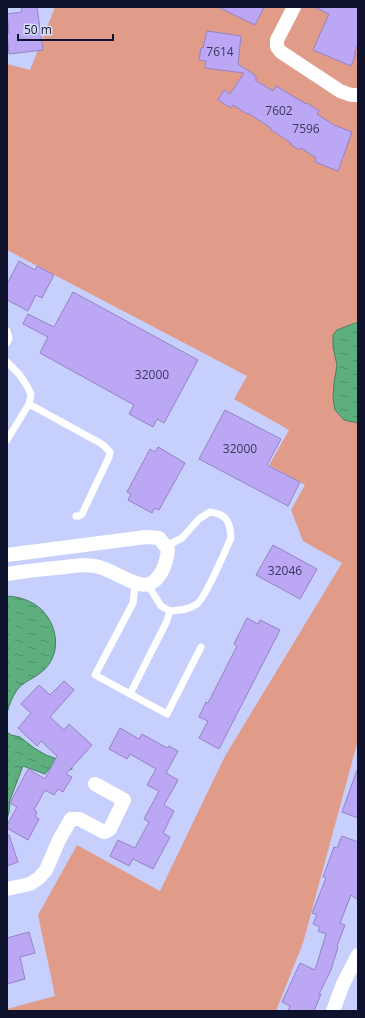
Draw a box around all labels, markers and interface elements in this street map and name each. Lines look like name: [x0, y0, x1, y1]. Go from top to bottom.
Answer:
scale bar: [18, 16, 113, 42]
text: 50 m: [24, 21, 52, 38]
house number: 7614: [206, 43, 234, 60]
house number: 7602: [265, 102, 293, 119]
house number: 7596: [292, 120, 320, 137]
house number: 32000: [135, 366, 169, 383]
house number: 32000: [223, 440, 257, 457]
house number: 32046: [268, 562, 302, 579]

